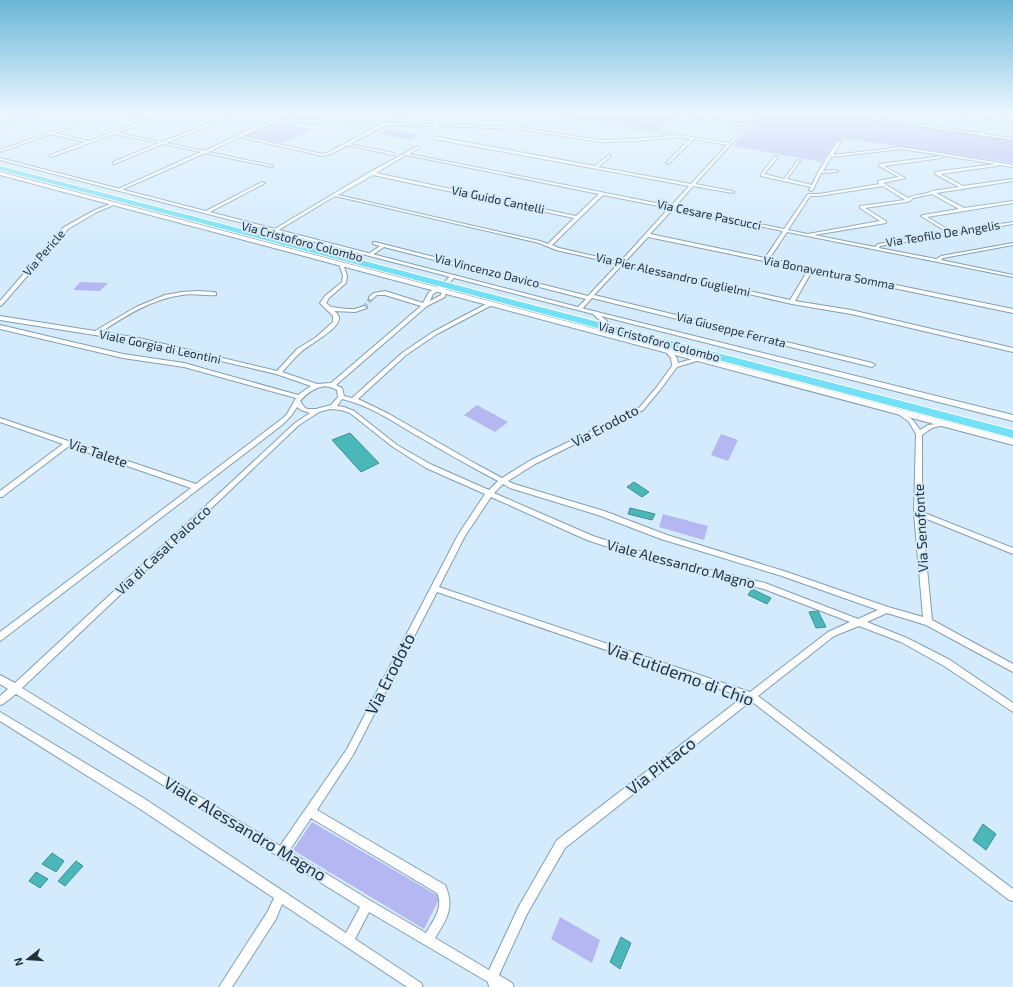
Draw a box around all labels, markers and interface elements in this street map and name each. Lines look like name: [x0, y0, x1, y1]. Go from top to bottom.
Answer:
street label: Via Guido Cantelli: [450, 182, 546, 216]
street label: Via Cesare Pascucci: [656, 196, 763, 232]
street label: Via Teofilo De Angelis: [885, 217, 1001, 249]
street label: Via Cristoforo Colombo: [240, 218, 365, 264]
street label: Via Pericle: [19, 226, 67, 278]
street label: Via Pier Alessandro Guglielmi: [594, 249, 752, 299]
street label: Via Vincenzo Davico: [433, 250, 541, 290]
street label: Via Bonaventura Somma: [762, 252, 896, 292]
street label: Via Giuseppe Ferrata: [675, 309, 788, 349]
street label: Via Cristoforo Colombo: [597, 318, 722, 364]
street label: Viale Gorgia di Leontini: [98, 326, 222, 366]
street label: Via Erodoto: [568, 401, 641, 450]
street label: Via Talete: [66, 434, 130, 471]
street label: Via Senofonte: [910, 483, 931, 573]
street label: Via di Casal Palocco: [111, 501, 214, 598]
street label: Viale Alessandro Magno: [605, 536, 757, 592]
street label: Via Erodoto: [360, 629, 418, 718]
street label: Via Eutidemo di Chio: [604, 637, 757, 709]
street label: Via Pittaco: [622, 732, 699, 798]
street label: Viale Alessandro Magno: [160, 772, 330, 885]
north arrow: [8, 939, 48, 979]
text: N: [11, 956, 25, 968]

